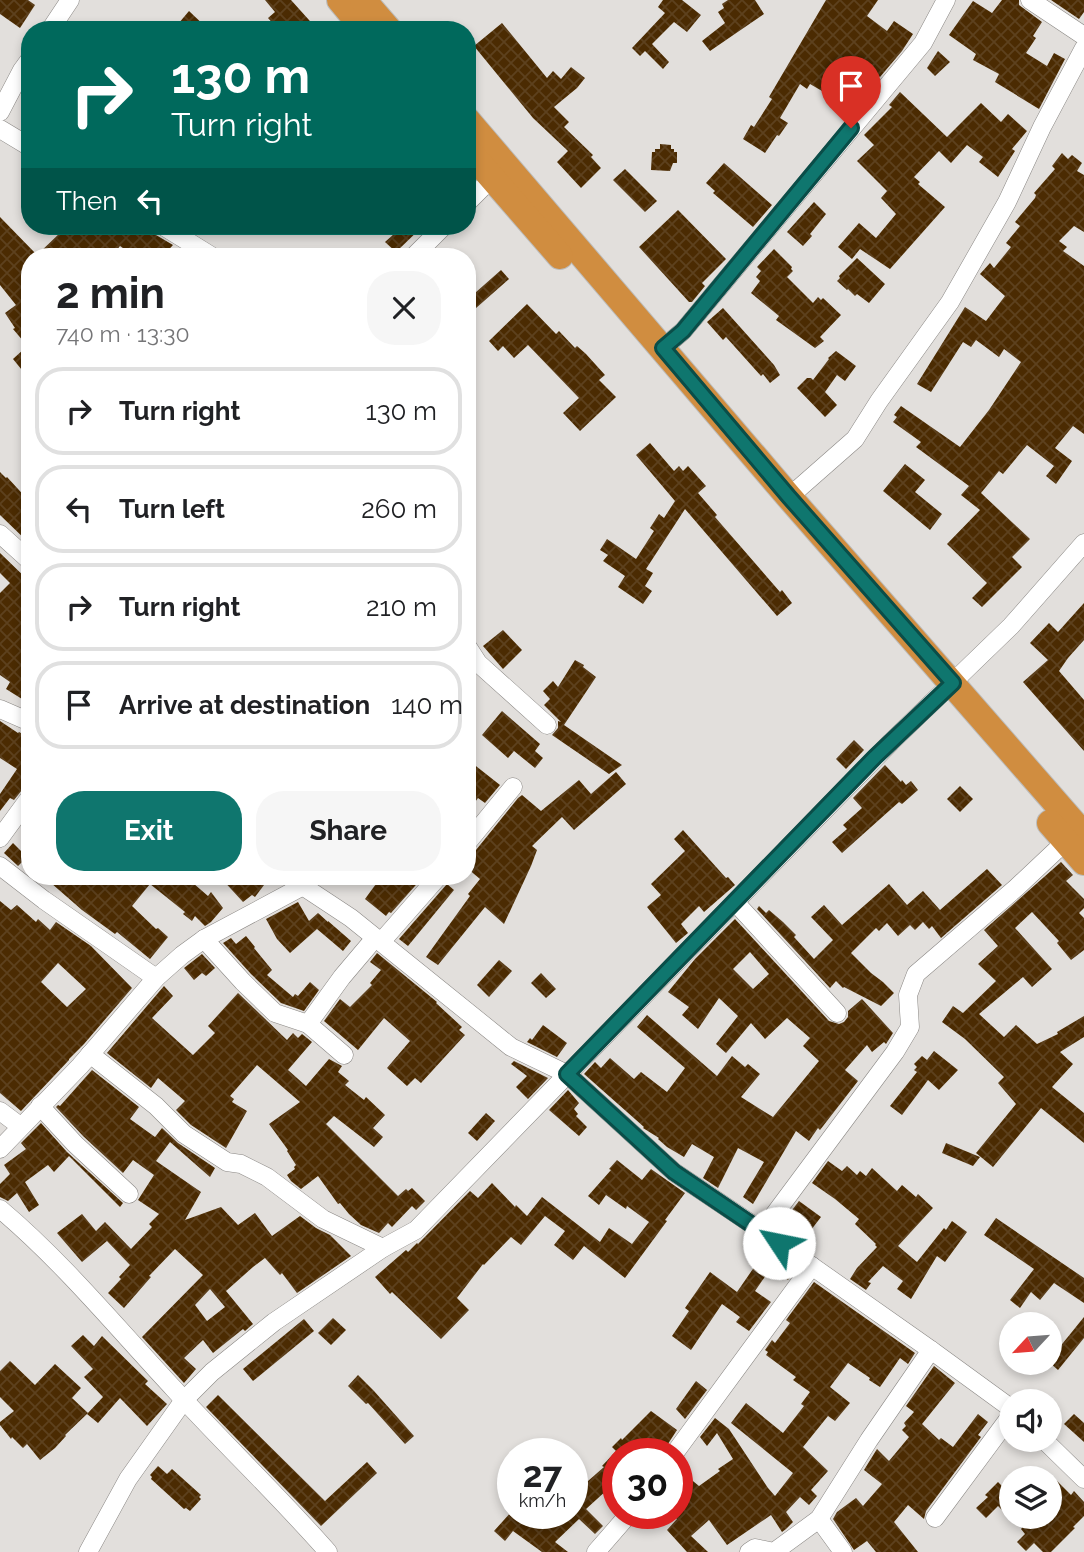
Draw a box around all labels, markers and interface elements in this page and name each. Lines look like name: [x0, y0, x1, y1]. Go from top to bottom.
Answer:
text: 130 m: [171, 47, 310, 104]
icon: right: [56, 49, 147, 140]
pin: [821, 56, 881, 128]
icon: arrive: [832, 67, 870, 105]
text: Turn right: [171, 106, 312, 143]
icon: left: [131, 182, 169, 220]
text: Then: [56, 186, 117, 216]
text: 2 min: [56, 269, 165, 318]
button: close: [367, 271, 441, 345]
text: 740 m · 13:30: [56, 320, 190, 347]
icon: right: [60, 392, 98, 430]
text: Turn right: [119, 396, 240, 426]
text: 130 m: [366, 396, 437, 426]
icon: left: [60, 490, 98, 528]
text: Turn left: [119, 494, 225, 524]
text: 260 m: [361, 494, 437, 524]
icon: right: [60, 588, 98, 626]
text: Turn right: [119, 592, 240, 622]
text: 210 m: [366, 592, 437, 622]
icon: arrive: [60, 686, 98, 724]
text: Arrive at destination: [119, 690, 370, 720]
text: 140 m: [391, 690, 463, 720]
button: Exit: [56, 791, 242, 871]
button: Share: [256, 791, 441, 871]
position arrow: [742, 1206, 816, 1280]
north arrow: [999, 1312, 1062, 1376]
map controls: [999, 1312, 1062, 1529]
button: sound: [999, 1389, 1062, 1452]
speed limit sign: 30: [602, 1438, 693, 1529]
text: 27: [523, 1454, 562, 1495]
button: layers: [999, 1466, 1062, 1529]
text: km/h: [519, 1490, 566, 1511]

